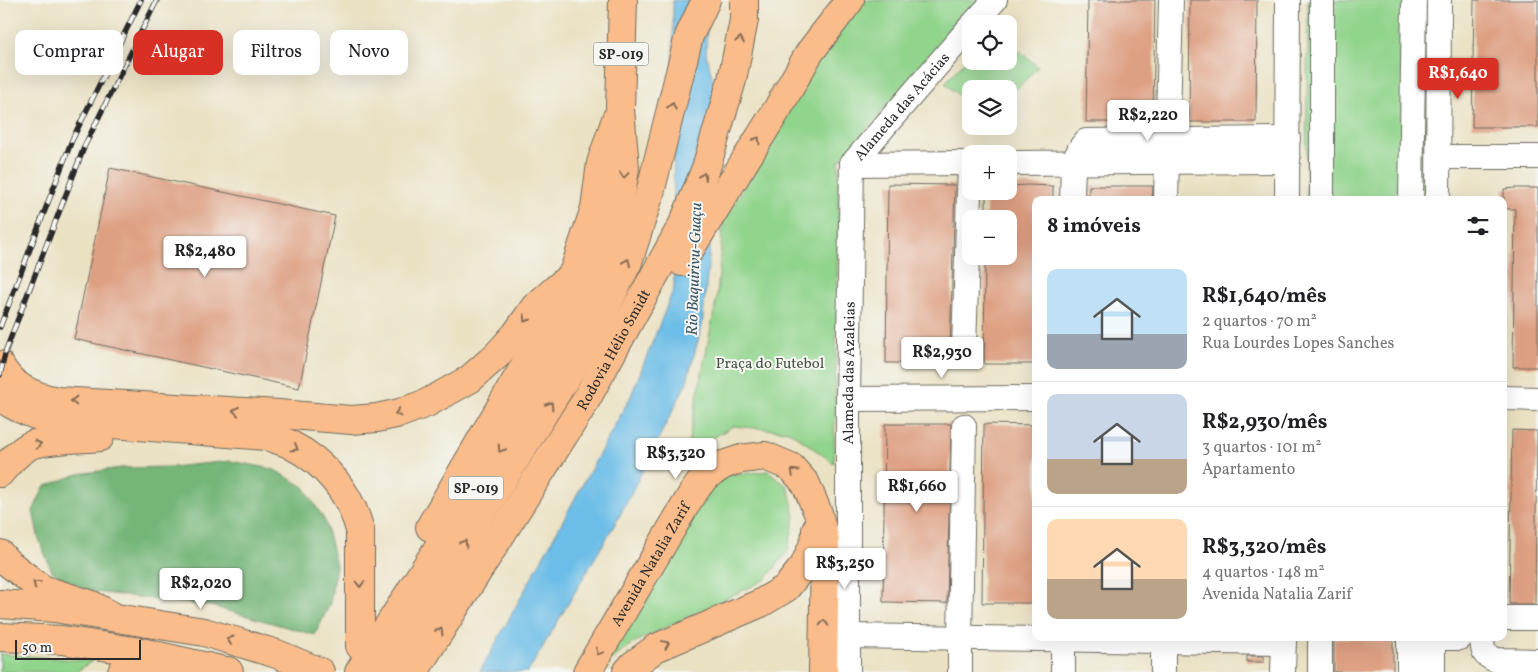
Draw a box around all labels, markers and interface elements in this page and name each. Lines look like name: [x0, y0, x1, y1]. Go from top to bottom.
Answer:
map controls: [962, 15, 1017, 265]
button: locate: [962, 15, 1017, 70]
chip: Comprar: [15, 30, 123, 75]
chip: Alugar: [133, 30, 223, 75]
chip: Filtros: [233, 30, 320, 75]
chip: Novo: [330, 30, 408, 75]
one-way arrow: [734, 36, 744, 44]
road number: SP-019: [594, 42, 648, 66]
street label: Alameda das Acácias: [850, 49, 955, 166]
pin: R$1,640: [1412, 58, 1504, 100]
text: R$1,640: [1428, 63, 1488, 85]
button: layers: [962, 80, 1017, 135]
pin: R$2,220: [1102, 100, 1194, 142]
one-way arrow: [666, 102, 677, 110]
text: R$2,220: [1118, 105, 1178, 127]
one-way arrow: [751, 137, 761, 146]
button: +: [962, 145, 1017, 200]
one-way arrow: [619, 171, 630, 179]
one-way arrow: [697, 172, 708, 181]
water label: Rio Baquirivu-Guaçu: [682, 202, 708, 336]
button: −: [962, 210, 1017, 265]
text: 8 imóveis: [1047, 212, 1141, 241]
icon: filters: [1464, 212, 1492, 240]
pin: R$2,480: [159, 236, 251, 278]
text: R$2,480: [174, 241, 236, 263]
one-way arrow: [621, 258, 631, 267]
text: R$1,640/mês: [1202, 282, 1327, 311]
street label: Rodovia Hélio Smidt: [573, 286, 657, 415]
icon: home: [1087, 289, 1147, 349]
street label: Alameda das Azaleias: [839, 301, 862, 444]
text: 2 quartos · 70 m²: [1202, 311, 1317, 333]
one-way arrow: [523, 314, 532, 323]
text: Rua Lourdes Lopes Sanches: [1202, 333, 1394, 355]
pin: R$2,930: [896, 336, 988, 379]
text: R$2,930: [912, 342, 972, 364]
park label: Praça do Futebol: [716, 354, 824, 375]
one-way arrow: [70, 396, 78, 406]
one-way arrow: [544, 401, 554, 410]
one-way arrow: [232, 405, 240, 416]
one-way arrow: [393, 407, 402, 418]
text: R$2,930/mês: [1202, 408, 1327, 437]
icon: home: [1087, 414, 1147, 474]
text: 3 quartos · 101 m²: [1202, 437, 1322, 459]
pin: R$3,320: [630, 438, 722, 480]
one-way arrow: [33, 439, 42, 450]
one-way arrow: [290, 441, 299, 451]
one-way arrow: [498, 443, 507, 453]
text: R$3,320: [647, 443, 705, 465]
text: Apartamento: [1202, 459, 1295, 481]
one-way arrow: [790, 469, 799, 478]
pin: R$1,660: [871, 470, 963, 513]
road number: SP-019: [448, 476, 504, 499]
text: R$1,660: [888, 476, 946, 498]
street label: Avenida Natalia Zarif: [607, 498, 698, 631]
text: R$3,320/mês: [1202, 533, 1327, 562]
one-way arrow: [458, 539, 467, 548]
icon: home: [1087, 539, 1147, 599]
pin: R$3,250: [799, 548, 891, 590]
text: R$3,250: [816, 553, 874, 575]
text: 4 quartos · 148 m²: [1202, 562, 1324, 584]
pin: R$2,020: [155, 568, 247, 610]
text: R$2,020: [170, 573, 232, 595]
one-way arrow: [355, 580, 365, 588]
one-way arrow: [33, 581, 42, 589]
text: Avenida Natalia Zarif: [1202, 584, 1352, 606]
one-way arrow: [819, 619, 829, 627]
one-way arrow: [434, 627, 444, 636]
one-way arrow: [227, 635, 235, 645]
scale bar: [15, 637, 141, 660]
text: 50 m: [22, 639, 52, 658]
one-way arrow: [661, 639, 670, 650]
one-way arrow: [595, 646, 605, 655]

